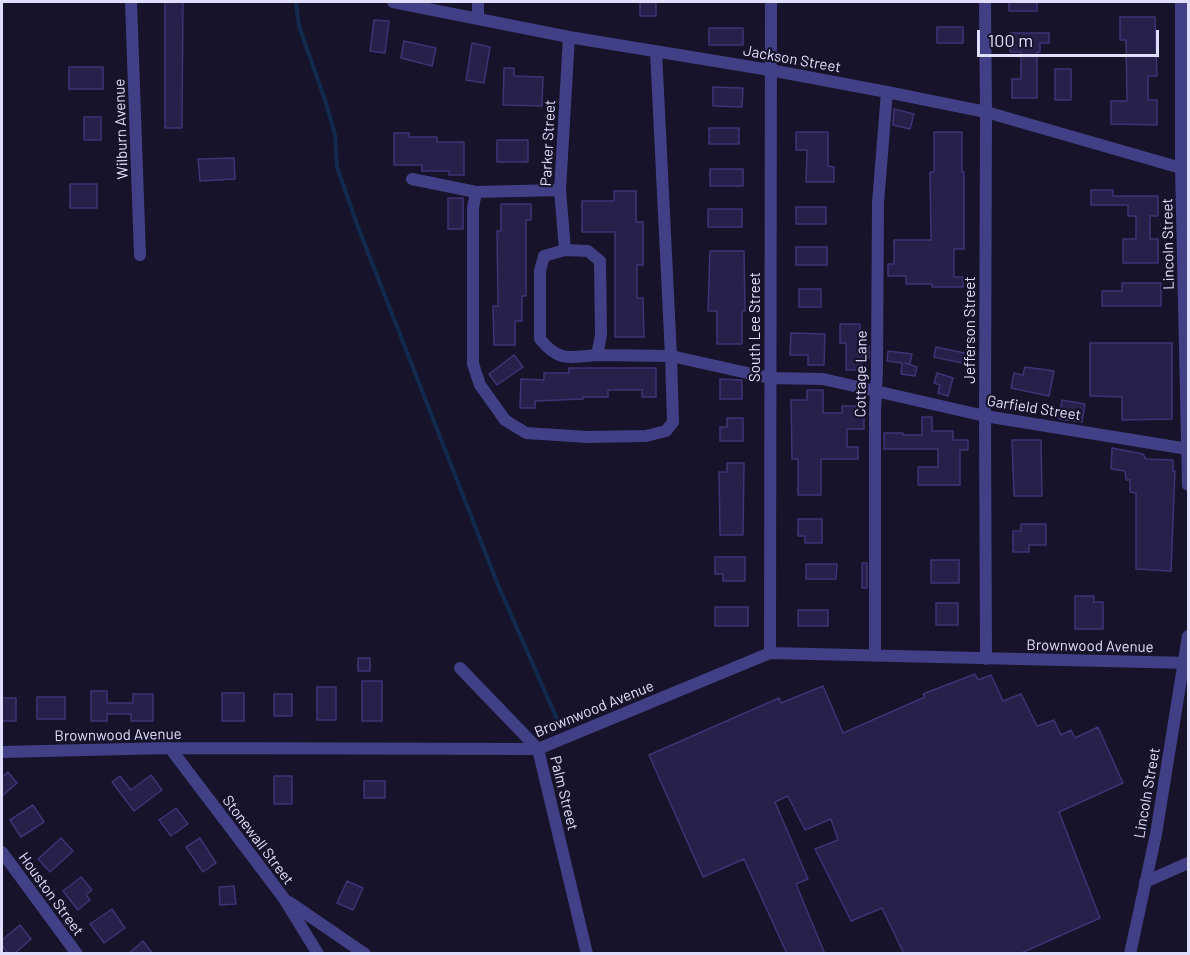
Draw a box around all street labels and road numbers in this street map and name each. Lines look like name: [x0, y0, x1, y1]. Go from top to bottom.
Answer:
street label: Jackson Street: [742, 42, 842, 76]
street label: Wilburn Avenue: [110, 78, 132, 180]
street label: Parker Street: [537, 99, 559, 187]
street label: Lincoln Street: [1158, 198, 1178, 290]
street label: South Lee Street: [746, 272, 764, 382]
street label: Jefferson Street: [961, 276, 979, 384]
street label: Cottage Lane: [851, 330, 871, 418]
street label: Garfield Street: [986, 392, 1082, 424]
street label: Brownwood Avenue: [1026, 636, 1154, 656]
street label: Brownwood Avenue: [532, 677, 656, 741]
street label: Brownwood Avenue: [54, 725, 182, 745]
street label: Lincoln Street: [1130, 746, 1164, 840]
street label: Palm Street: [546, 754, 582, 832]
street label: Stonewall Street: [219, 792, 297, 888]
street label: Houston Street: [15, 849, 87, 939]

